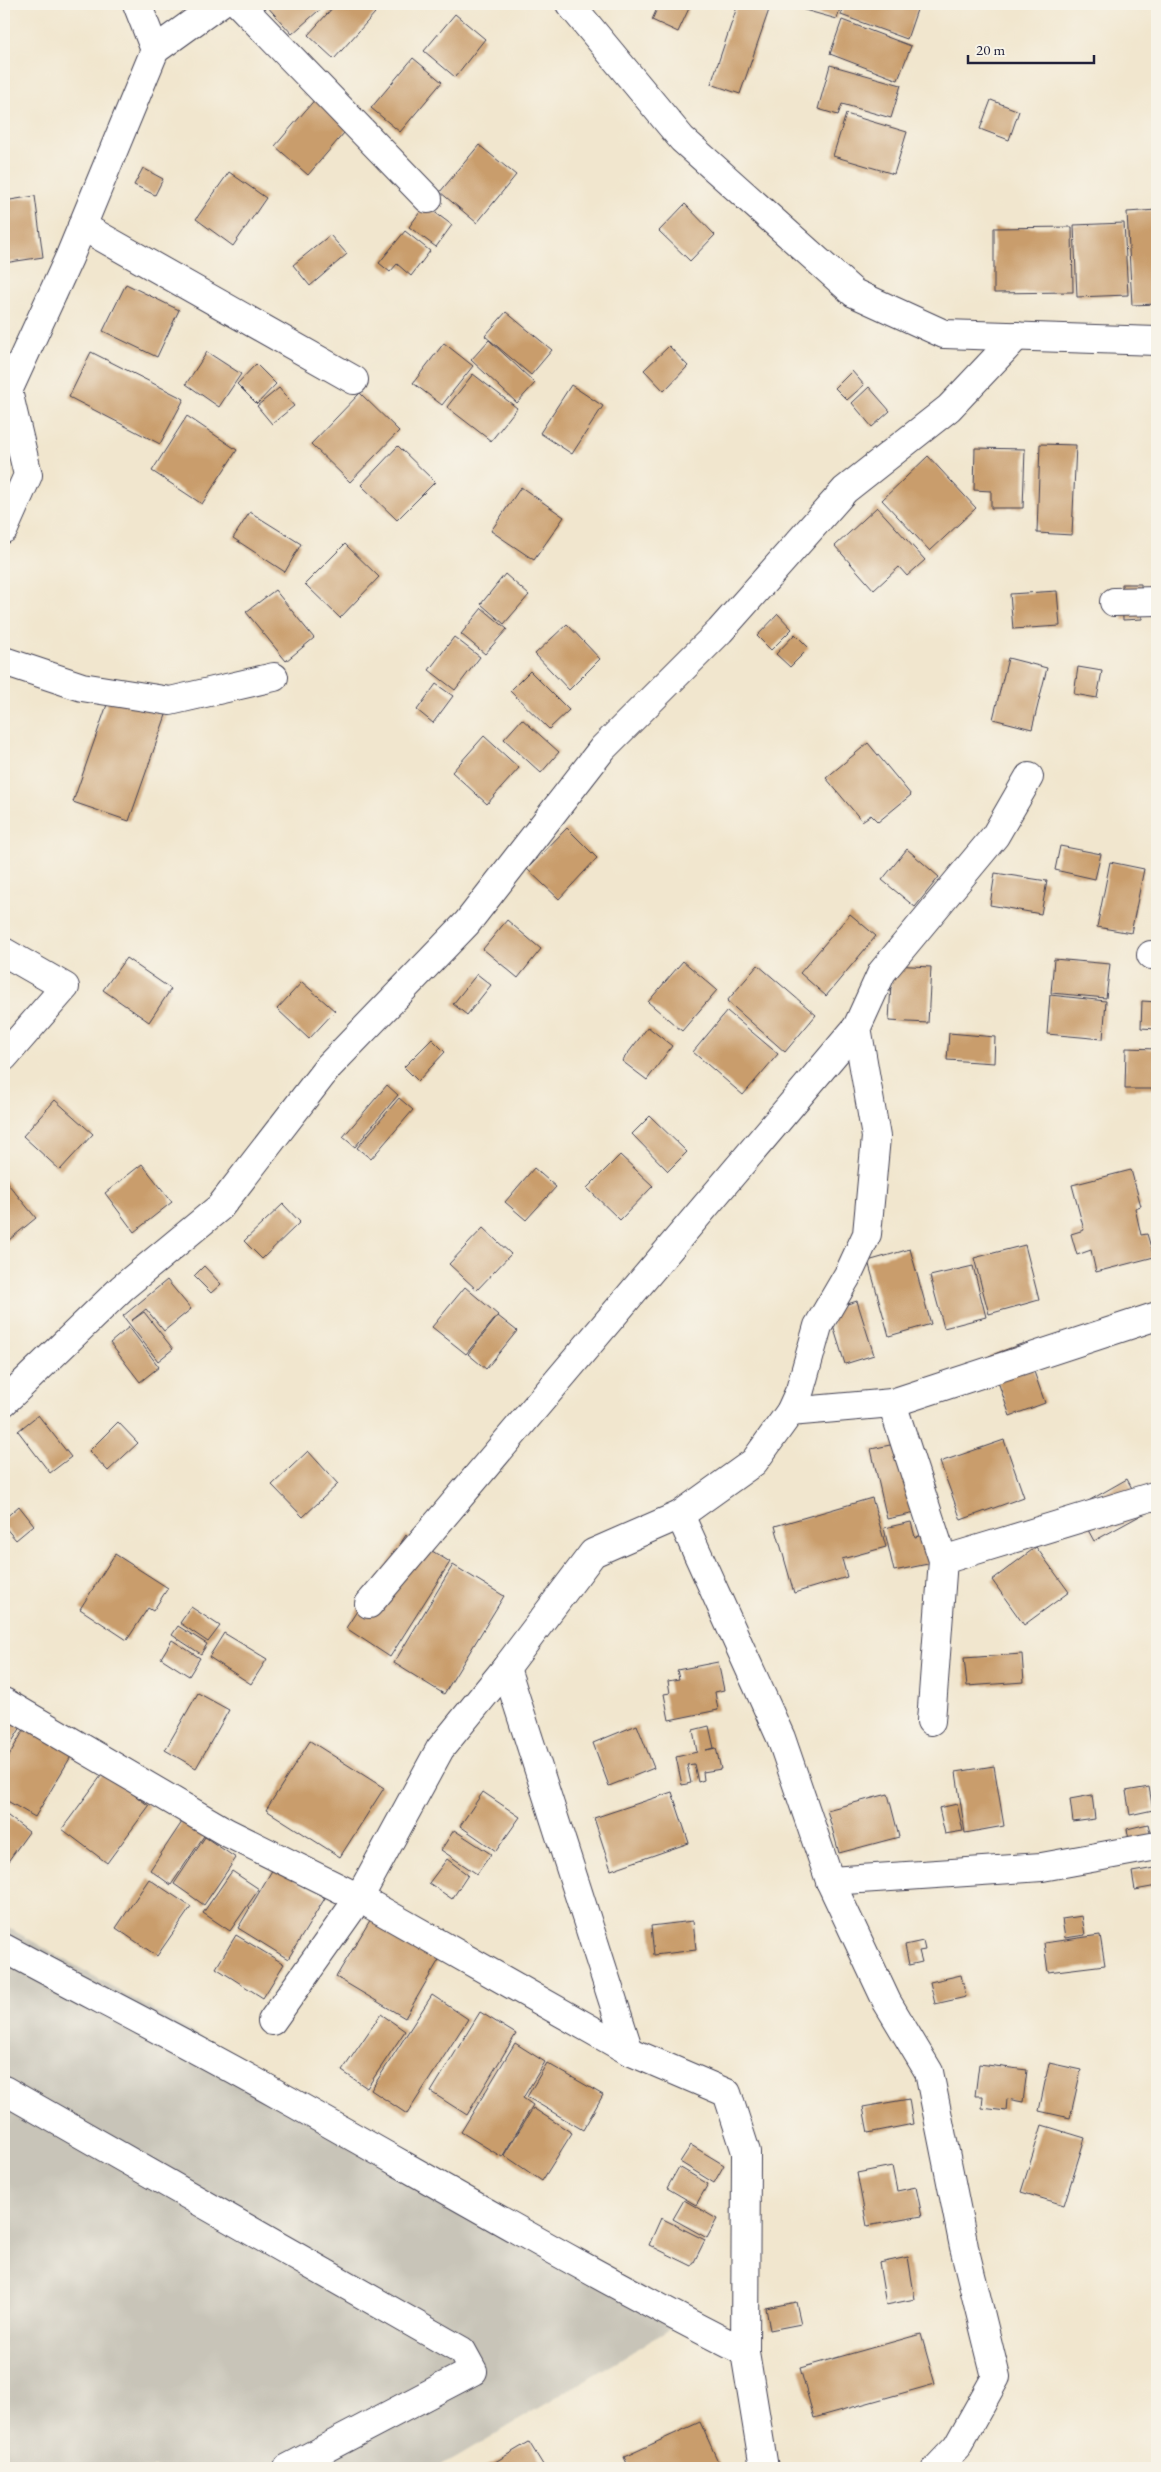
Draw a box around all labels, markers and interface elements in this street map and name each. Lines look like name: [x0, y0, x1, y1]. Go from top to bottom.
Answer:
scale bar: [968, 32, 1095, 64]
text: 20 m: [976, 40, 1005, 59]

